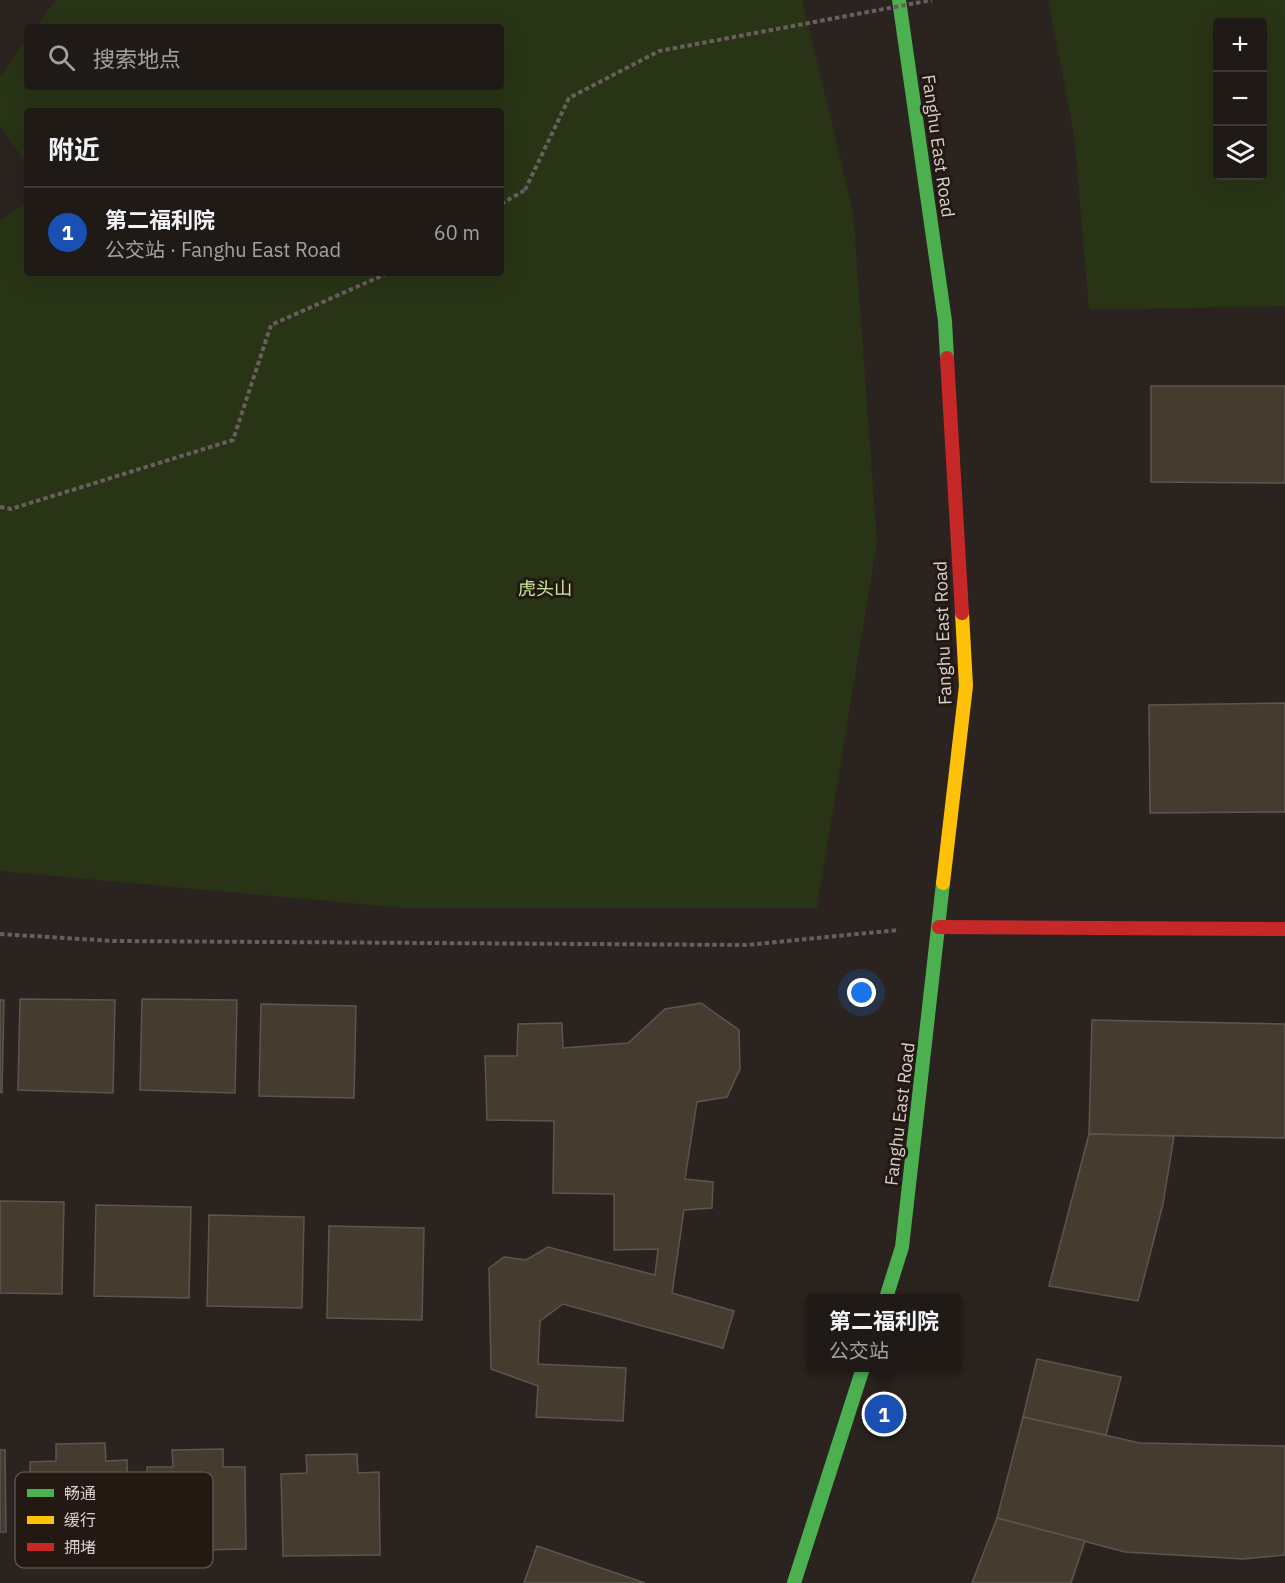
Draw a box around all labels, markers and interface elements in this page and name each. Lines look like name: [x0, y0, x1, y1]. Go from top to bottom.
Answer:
map controls: [1213, 18, 1267, 180]
button: +: [1213, 18, 1267, 72]
search box: [24, 24, 504, 90]
icon: search: [45, 41, 78, 74]
text: 搜索地点: [93, 44, 181, 73]
button: −: [1213, 72, 1267, 126]
street label: Fanghu East Road: [917, 73, 960, 219]
button: layers: [1213, 126, 1267, 180]
text: 附近: [48, 132, 100, 166]
text: 第二福利院: [105, 205, 215, 234]
text: 1: [62, 219, 74, 246]
text: 60 m: [434, 219, 480, 246]
text: 公交站 · Fanghu East Road: [105, 236, 341, 263]
street label: Fanghu East Road: [928, 561, 957, 705]
park label: 虎头山: [518, 577, 572, 600]
your location: [847, 978, 876, 1007]
street label: Fanghu East Road: [879, 1041, 920, 1187]
popup: [806, 1294, 962, 1372]
text: 第二福利院: [829, 1306, 939, 1335]
text: 公交站: [829, 1337, 889, 1364]
pin: 1: [864, 1392, 904, 1436]
legend: [15, 1472, 213, 1568]
text: 畅通: [64, 1483, 96, 1503]
text: 缓行: [64, 1510, 96, 1530]
text: 拥堵: [64, 1537, 96, 1557]

